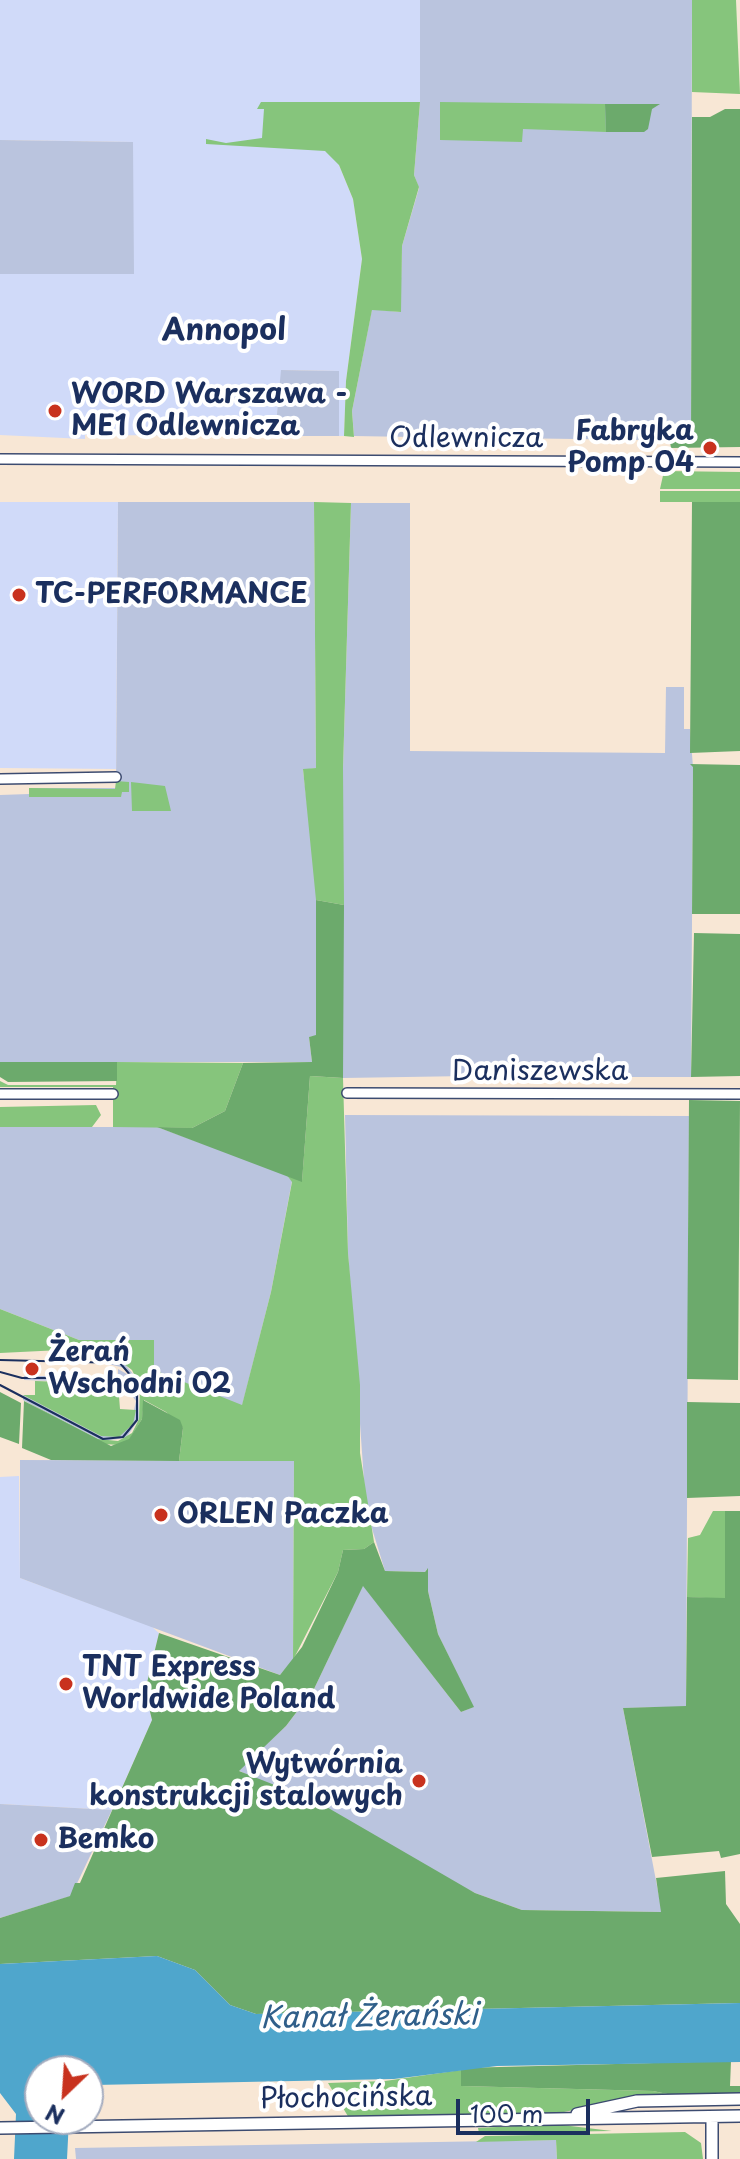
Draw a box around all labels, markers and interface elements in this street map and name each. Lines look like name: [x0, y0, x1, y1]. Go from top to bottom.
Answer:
district label: Annopol: [162, 314, 286, 350]
place label: WORD Warszawa - ME1 Odlewnicza: [71, 378, 348, 444]
marker: WORD Warszawa - ME1 Odlewnicza: [46, 402, 64, 420]
place label: Fabryka Pomp 04: [567, 415, 694, 481]
street label: Odlewnicza: [389, 422, 543, 456]
marker: Fabryka Pomp 04: [701, 439, 719, 457]
place label: TC-PERFORMANCE: [35, 578, 307, 612]
marker: TC-PERFORMANCE: [10, 586, 28, 604]
street label: Daniszewska: [452, 1055, 628, 1089]
place label: Żerań Wschodni 02: [48, 1336, 231, 1402]
marker: Żerań Wschodni 02: [23, 1360, 41, 1378]
place label: ORLEN Paczka: [177, 1498, 389, 1532]
marker: ORLEN Paczka: [152, 1506, 170, 1524]
place label: TNT Express Worldwide Poland: [82, 1651, 335, 1717]
marker: TNT Express Worldwide Poland: [57, 1675, 75, 1693]
place label: Wytwórnia konstrukcji stalowych: [89, 1748, 403, 1814]
marker: Wytwórnia konstrukcji stalowych: [410, 1772, 428, 1790]
place label: Bemko: [57, 1823, 154, 1857]
marker: Bemko: [32, 1831, 50, 1849]
water label: Kanał Żerański: [260, 1998, 478, 2038]
north arrow: [24, 2055, 104, 2135]
street label: Płochocińska: [259, 2081, 433, 2117]
scale bar: [460, 2083, 594, 2133]
text: 100 m: [470, 2095, 543, 2131]
text: N: [40, 2097, 69, 2134]

